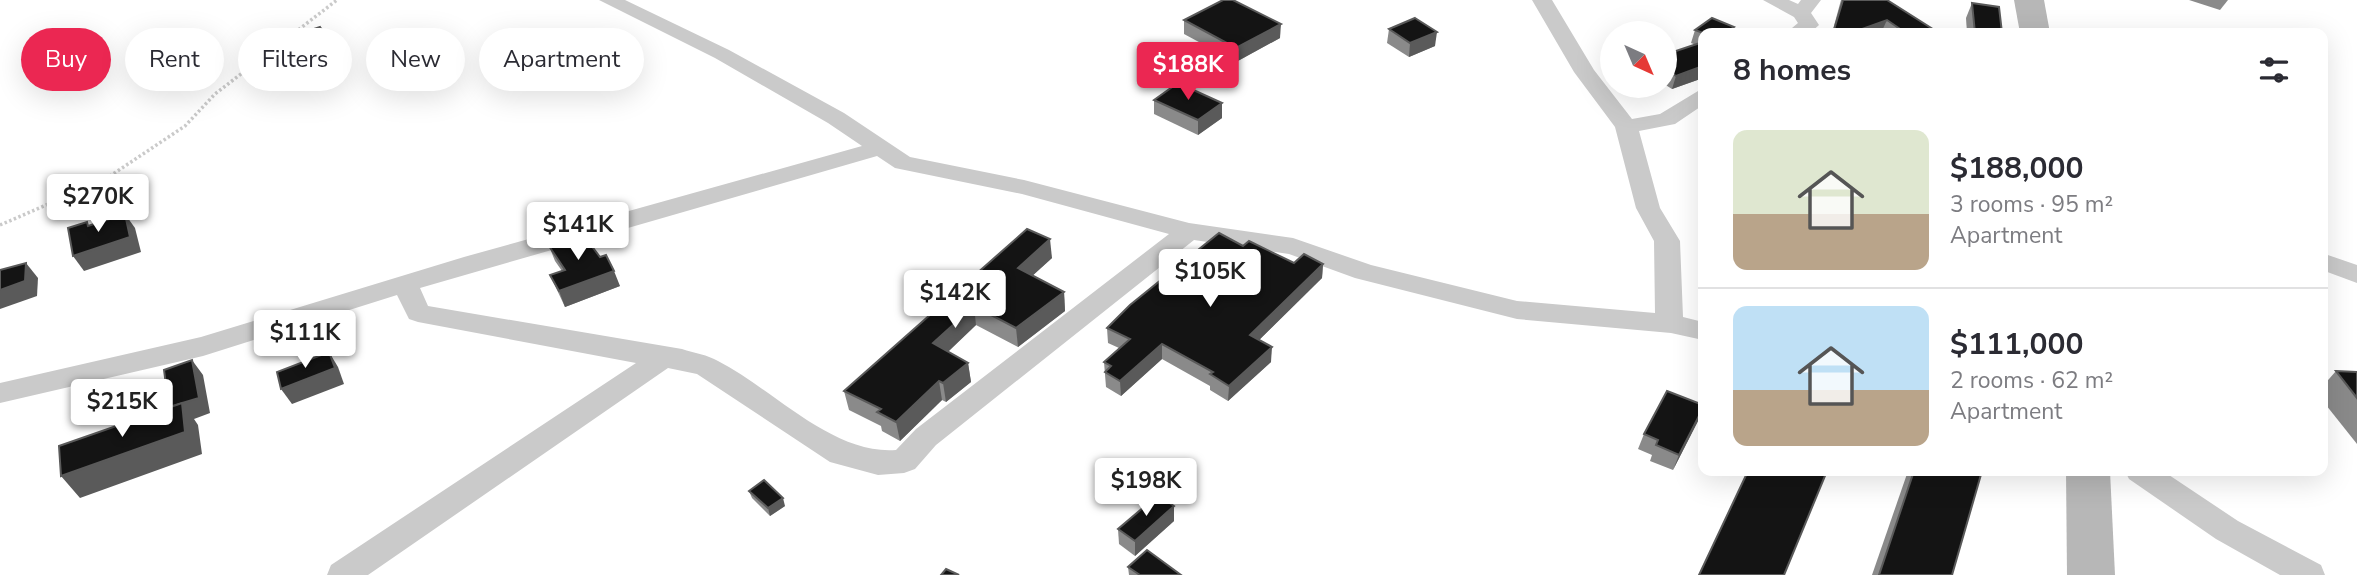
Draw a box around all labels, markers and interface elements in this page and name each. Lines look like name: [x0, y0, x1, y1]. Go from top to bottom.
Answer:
north arrow: [1600, 21, 1676, 98]
map controls: [1600, 21, 1677, 98]
chip: Buy: [21, 28, 111, 91]
chip: Rent: [125, 28, 224, 91]
chip: Filters: [238, 28, 352, 91]
chip: New: [366, 28, 465, 91]
chip: Apartment: [479, 28, 644, 91]
pin: $188K: [1139, 42, 1237, 102]
text: $188K: [1153, 49, 1223, 80]
text: 8 homes: [1733, 50, 1851, 91]
icon: filters: [2255, 51, 2293, 89]
text: $188,000: [1950, 148, 2083, 189]
icon: home: [1789, 158, 1873, 242]
pin: $270K: [49, 174, 147, 234]
text: $270K: [63, 181, 133, 212]
text: 3 rooms · 95 m²: [1950, 189, 2113, 220]
pin: $141K: [529, 202, 627, 262]
text: $141K: [543, 209, 613, 240]
text: Apartment: [1950, 220, 2062, 251]
pin: $105K: [1161, 250, 1259, 309]
text: $105K: [1175, 256, 1245, 287]
pin: $142K: [906, 270, 1004, 330]
text: $142K: [920, 277, 990, 308]
pin: $111K: [256, 310, 354, 370]
text: $111K: [270, 317, 340, 348]
text: $111,000: [1950, 324, 2083, 365]
icon: home: [1789, 334, 1873, 418]
text: 2 rooms · 62 m²: [1950, 365, 2113, 396]
pin: $215K: [73, 380, 171, 439]
text: $215K: [87, 386, 157, 417]
text: Apartment: [1950, 396, 2062, 427]
pin: $198K: [1097, 458, 1195, 518]
text: $198K: [1111, 465, 1181, 496]

